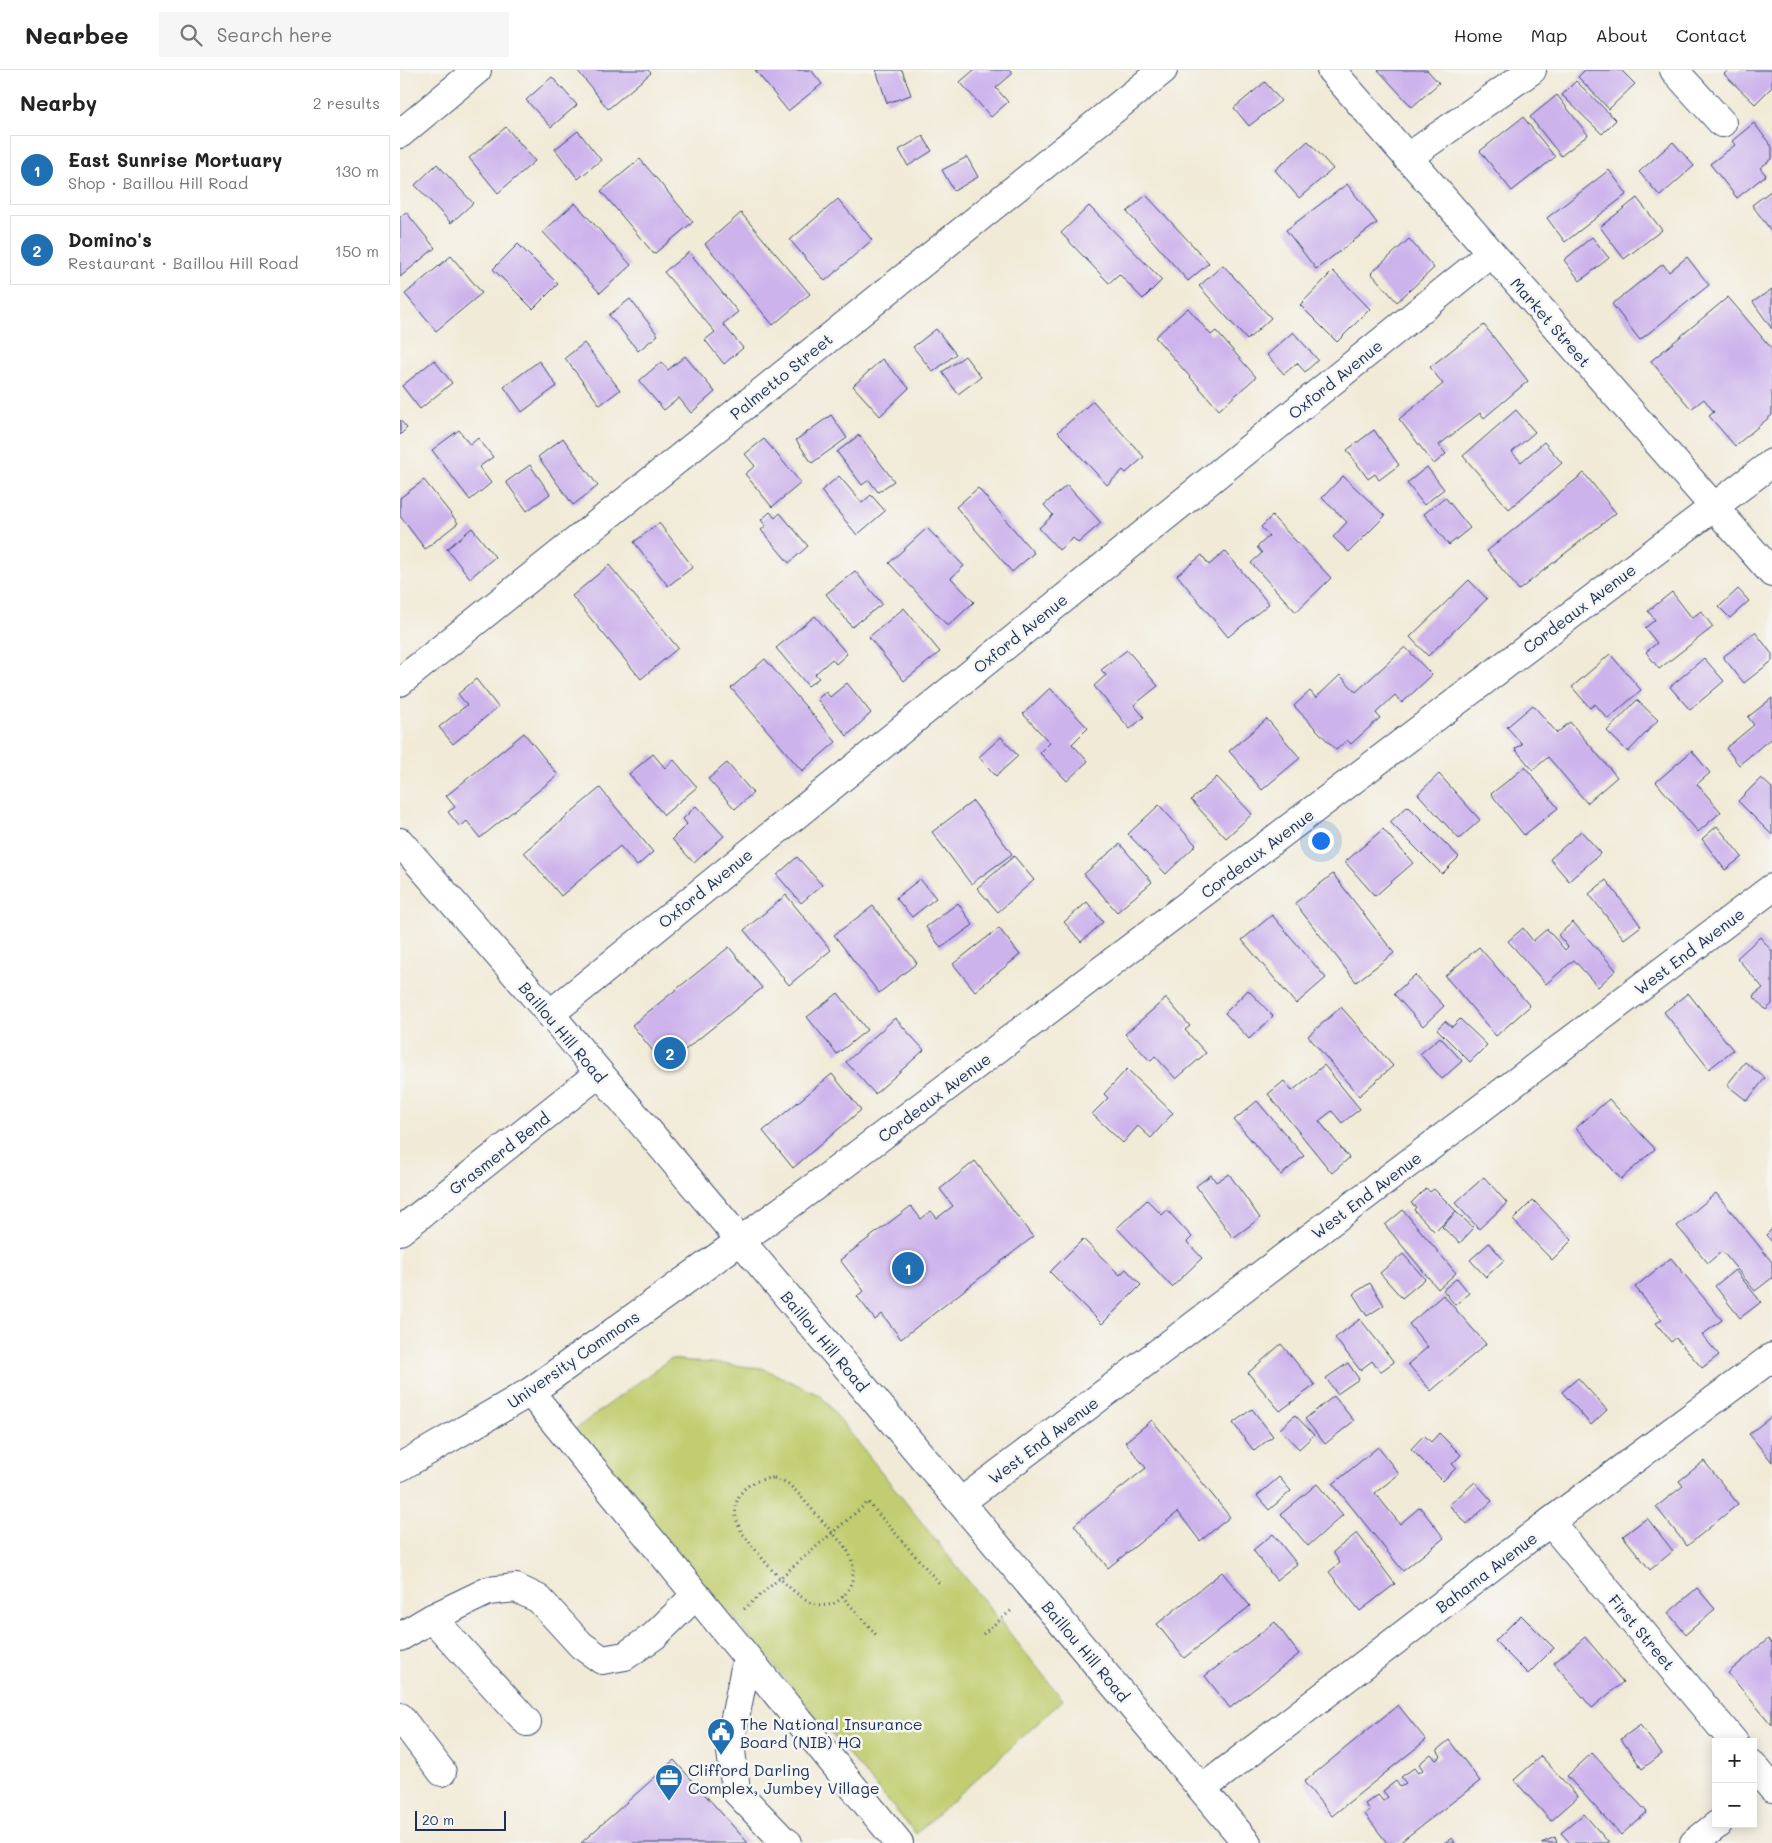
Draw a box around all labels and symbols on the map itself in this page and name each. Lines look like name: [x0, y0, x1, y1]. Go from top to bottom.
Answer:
street label: Market Street: [1506, 273, 1596, 371]
street label: Palmetto Street: [725, 328, 837, 424]
street label: Oxford Avenue: [1284, 335, 1386, 423]
street label: Cordeaux Avenue: [1518, 559, 1640, 657]
street label: Oxford Avenue: [969, 589, 1071, 677]
street label: Cordeaux Avenue: [1196, 804, 1318, 902]
your location: [1308, 828, 1334, 854]
street label: Oxford Avenue: [654, 844, 756, 932]
street label: West End Avenue: [1630, 903, 1748, 999]
street label: Baillou Hill Road: [515, 977, 611, 1087]
pin: 2: [654, 1034, 686, 1072]
street label: Cordeaux Avenue: [873, 1048, 995, 1146]
street label: Grasmerd Bend: [444, 1107, 554, 1199]
street label: West End Avenue: [1307, 1147, 1425, 1243]
pin: 1: [892, 1249, 924, 1287]
street label: Baillou Hill Road: [777, 1286, 873, 1396]
street label: University Commons: [503, 1305, 643, 1413]
street label: West End Avenue: [984, 1392, 1102, 1488]
street label: Bahama Avenue: [1431, 1527, 1541, 1617]
street label: First Street: [1604, 1590, 1680, 1674]
street label: Baillou Hill Road: [1038, 1596, 1134, 1706]
place label: The National Insurance Board (NIB) HQ: [740, 1713, 923, 1752]
public building icon: The National Insurance Board (NIB) HQ: [706, 1717, 736, 1756]
place label: Clifford Darling Complex, Jumbey Village: [688, 1759, 880, 1798]
office icon: Clifford Darling Complex, Jumbey Village: [654, 1763, 684, 1802]
scale bar: [415, 1808, 506, 1831]

